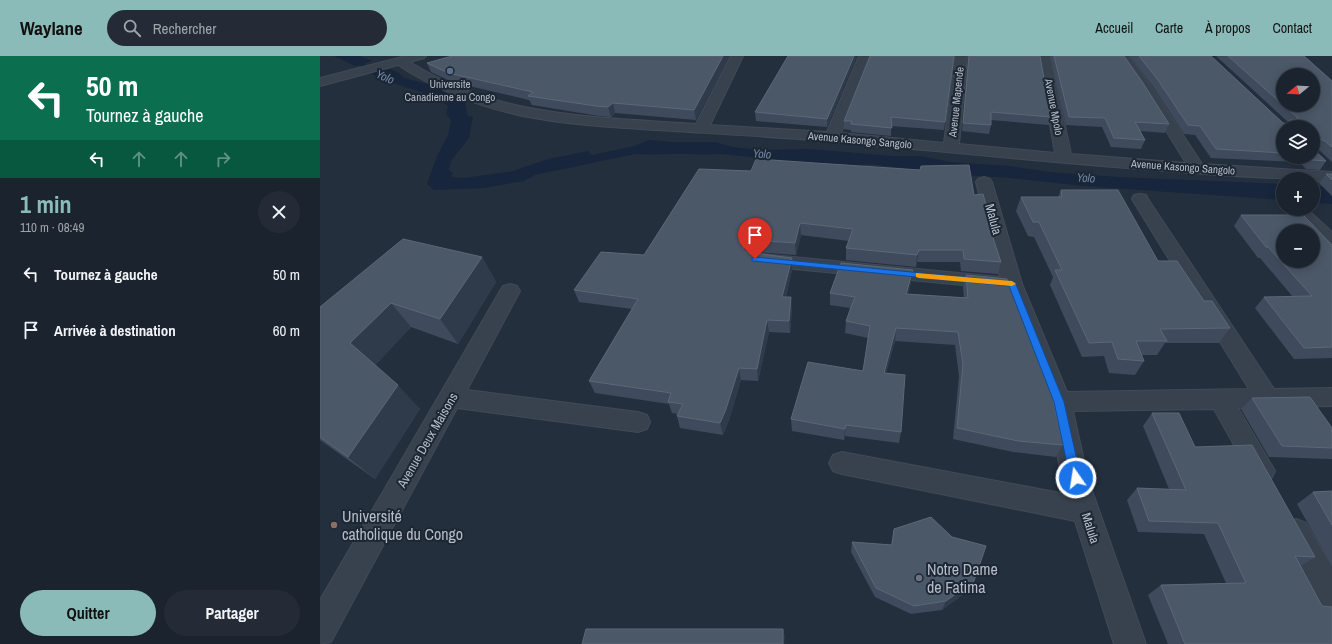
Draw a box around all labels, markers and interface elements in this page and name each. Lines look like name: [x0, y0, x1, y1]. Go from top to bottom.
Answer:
search box: [107, 10, 387, 46]
text: Waylane: [20, 15, 83, 41]
icon: search: [121, 17, 143, 39]
text: Rechercher: [153, 18, 216, 39]
text: Accueil: [1095, 19, 1133, 37]
text: Carte: [1155, 19, 1183, 37]
text: À propos: [1205, 19, 1250, 37]
text: Contact: [1272, 19, 1312, 37]
water label: Yolo: [373, 66, 397, 88]
marker: Universite Canadienne au Congo: [445, 66, 455, 76]
street label: Avenue Mapende: [945, 66, 967, 139]
text: 50 m: [86, 67, 138, 105]
north arrow: [1276, 68, 1320, 112]
map controls: [1276, 68, 1320, 268]
icon: left: [20, 72, 72, 124]
street label: Avenue Mpolo: [1041, 76, 1066, 137]
place label: Universite Canadienne au Congo: [405, 77, 495, 104]
text: Tournez à gauche: [86, 103, 203, 128]
button: layers: [1276, 120, 1320, 164]
street label: Avenue Kasongo Sangolo: [807, 128, 912, 152]
water label: Yolo: [752, 145, 772, 163]
icon: left: [86, 148, 108, 170]
icon: ahead: [128, 148, 150, 170]
icon: ahead: [170, 148, 192, 170]
icon: right: [212, 148, 234, 170]
street label: Avenue Kasongo Sangolo: [1130, 156, 1235, 178]
water label: Yolo: [1076, 169, 1096, 187]
button: +: [1276, 172, 1320, 216]
text: 1 min: [20, 188, 71, 220]
button: close: [258, 191, 300, 233]
street label: Malula: [981, 202, 1006, 237]
pin: [738, 218, 772, 259]
text: 110 m · 08:49: [20, 219, 84, 236]
icon: arrive: [744, 224, 766, 246]
button: −: [1276, 224, 1320, 268]
icon: left: [20, 263, 42, 285]
text: Tournez à gauche: [54, 264, 158, 285]
text: 50 m: [273, 264, 300, 285]
icon: arrive: [20, 319, 42, 341]
text: Arrivée à destination: [54, 320, 176, 341]
text: 60 m: [273, 320, 300, 341]
street label: Avenue Deux Maisons: [393, 390, 462, 492]
position arrow: [1055, 457, 1097, 499]
place label: Université catholique du Congo: [342, 505, 463, 545]
street label: Malula: [1078, 511, 1103, 546]
marker: Université catholique du Congo: [329, 520, 339, 530]
place label: Notre Dame de Fatima: [927, 558, 998, 598]
marker: Notre Dame de Fatima: [914, 573, 924, 583]
button: Quitter: [20, 590, 156, 636]
button: Partager: [164, 590, 300, 636]

